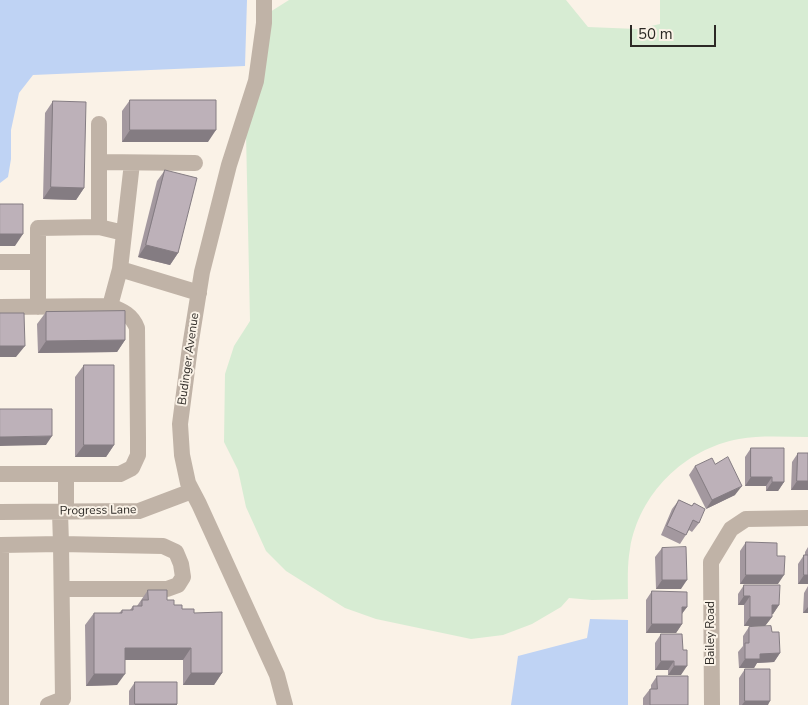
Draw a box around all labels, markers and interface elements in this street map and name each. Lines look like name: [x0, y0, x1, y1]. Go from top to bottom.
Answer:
scale bar: [633, 15, 719, 47]
text: 50 m: [638, 24, 673, 44]
street label: Budinger Avenue: [175, 312, 203, 406]
street label: Progress Lane: [60, 503, 136, 519]
street label: Bailey Road: [704, 601, 718, 665]

